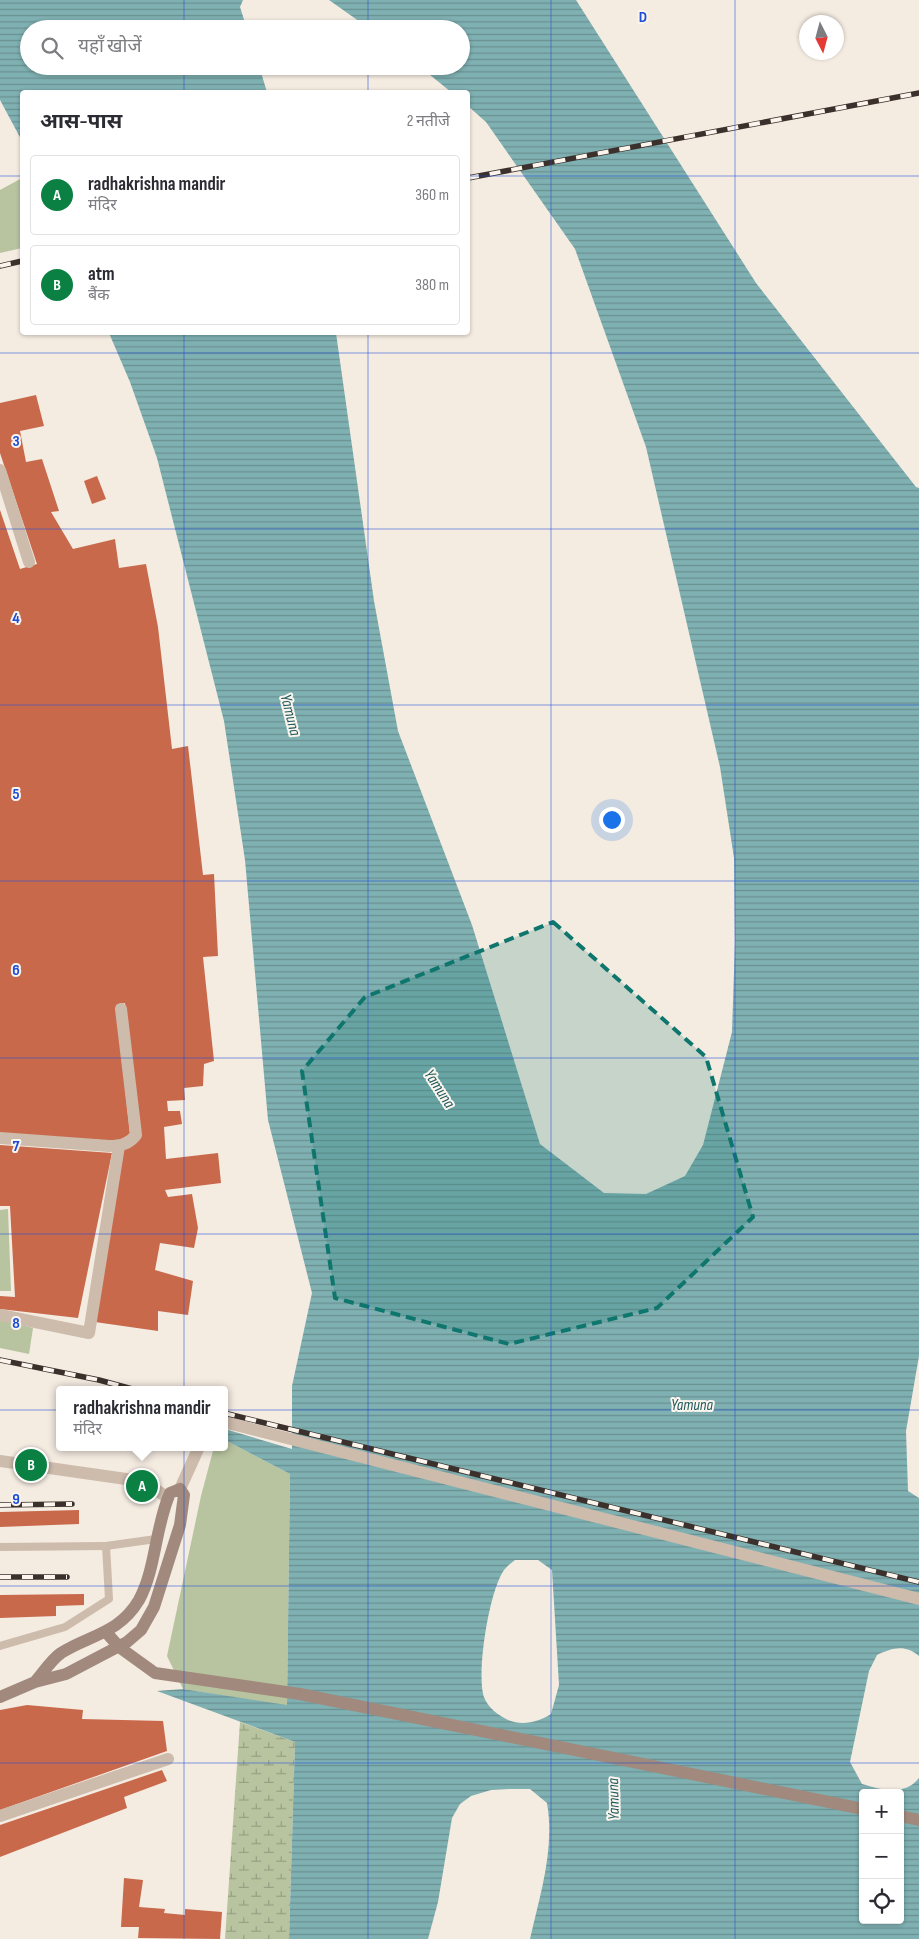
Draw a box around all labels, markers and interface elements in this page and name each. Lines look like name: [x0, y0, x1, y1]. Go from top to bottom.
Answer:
text: D: [639, 8, 647, 27]
north arrow: [799, 15, 844, 60]
search box: [20, 20, 470, 75]
icon: search: [38, 34, 66, 62]
text: यहाँ खोजें: [78, 35, 142, 58]
text: आस-पास: [40, 109, 122, 134]
text: 2 नतीजे: [407, 112, 450, 131]
text: radhakrishna mandir: [88, 173, 225, 196]
text: A: [53, 186, 61, 205]
text: 360 m: [415, 186, 449, 205]
text: मंदिर: [88, 196, 117, 215]
text: atm: [88, 263, 115, 286]
text: B: [53, 276, 61, 295]
text: 380 m: [415, 276, 449, 295]
text: बैंक: [88, 286, 109, 305]
text: 3: [12, 432, 20, 451]
text: 4: [12, 609, 20, 628]
water label: Yamuna: [276, 692, 304, 738]
text: 5: [12, 785, 20, 804]
your location: [599, 807, 625, 833]
text: 6: [12, 961, 20, 980]
water label: Yamuna: [420, 1066, 459, 1112]
text: 7: [13, 1137, 20, 1156]
text: 8: [12, 1314, 20, 1333]
popup: [56, 1386, 228, 1451]
water label: Yamuna: [671, 1396, 714, 1415]
text: radhakrishna mandir: [73, 1397, 211, 1420]
text: मंदिर: [73, 1420, 102, 1439]
pin: B: [15, 1446, 47, 1484]
pin: A: [126, 1467, 158, 1505]
text: 9: [12, 1490, 20, 1509]
water label: Yamuna: [604, 1777, 624, 1820]
map controls: [859, 1789, 904, 1924]
button: +: [859, 1789, 904, 1834]
button: −: [859, 1834, 904, 1879]
button: locate: [859, 1879, 904, 1924]

